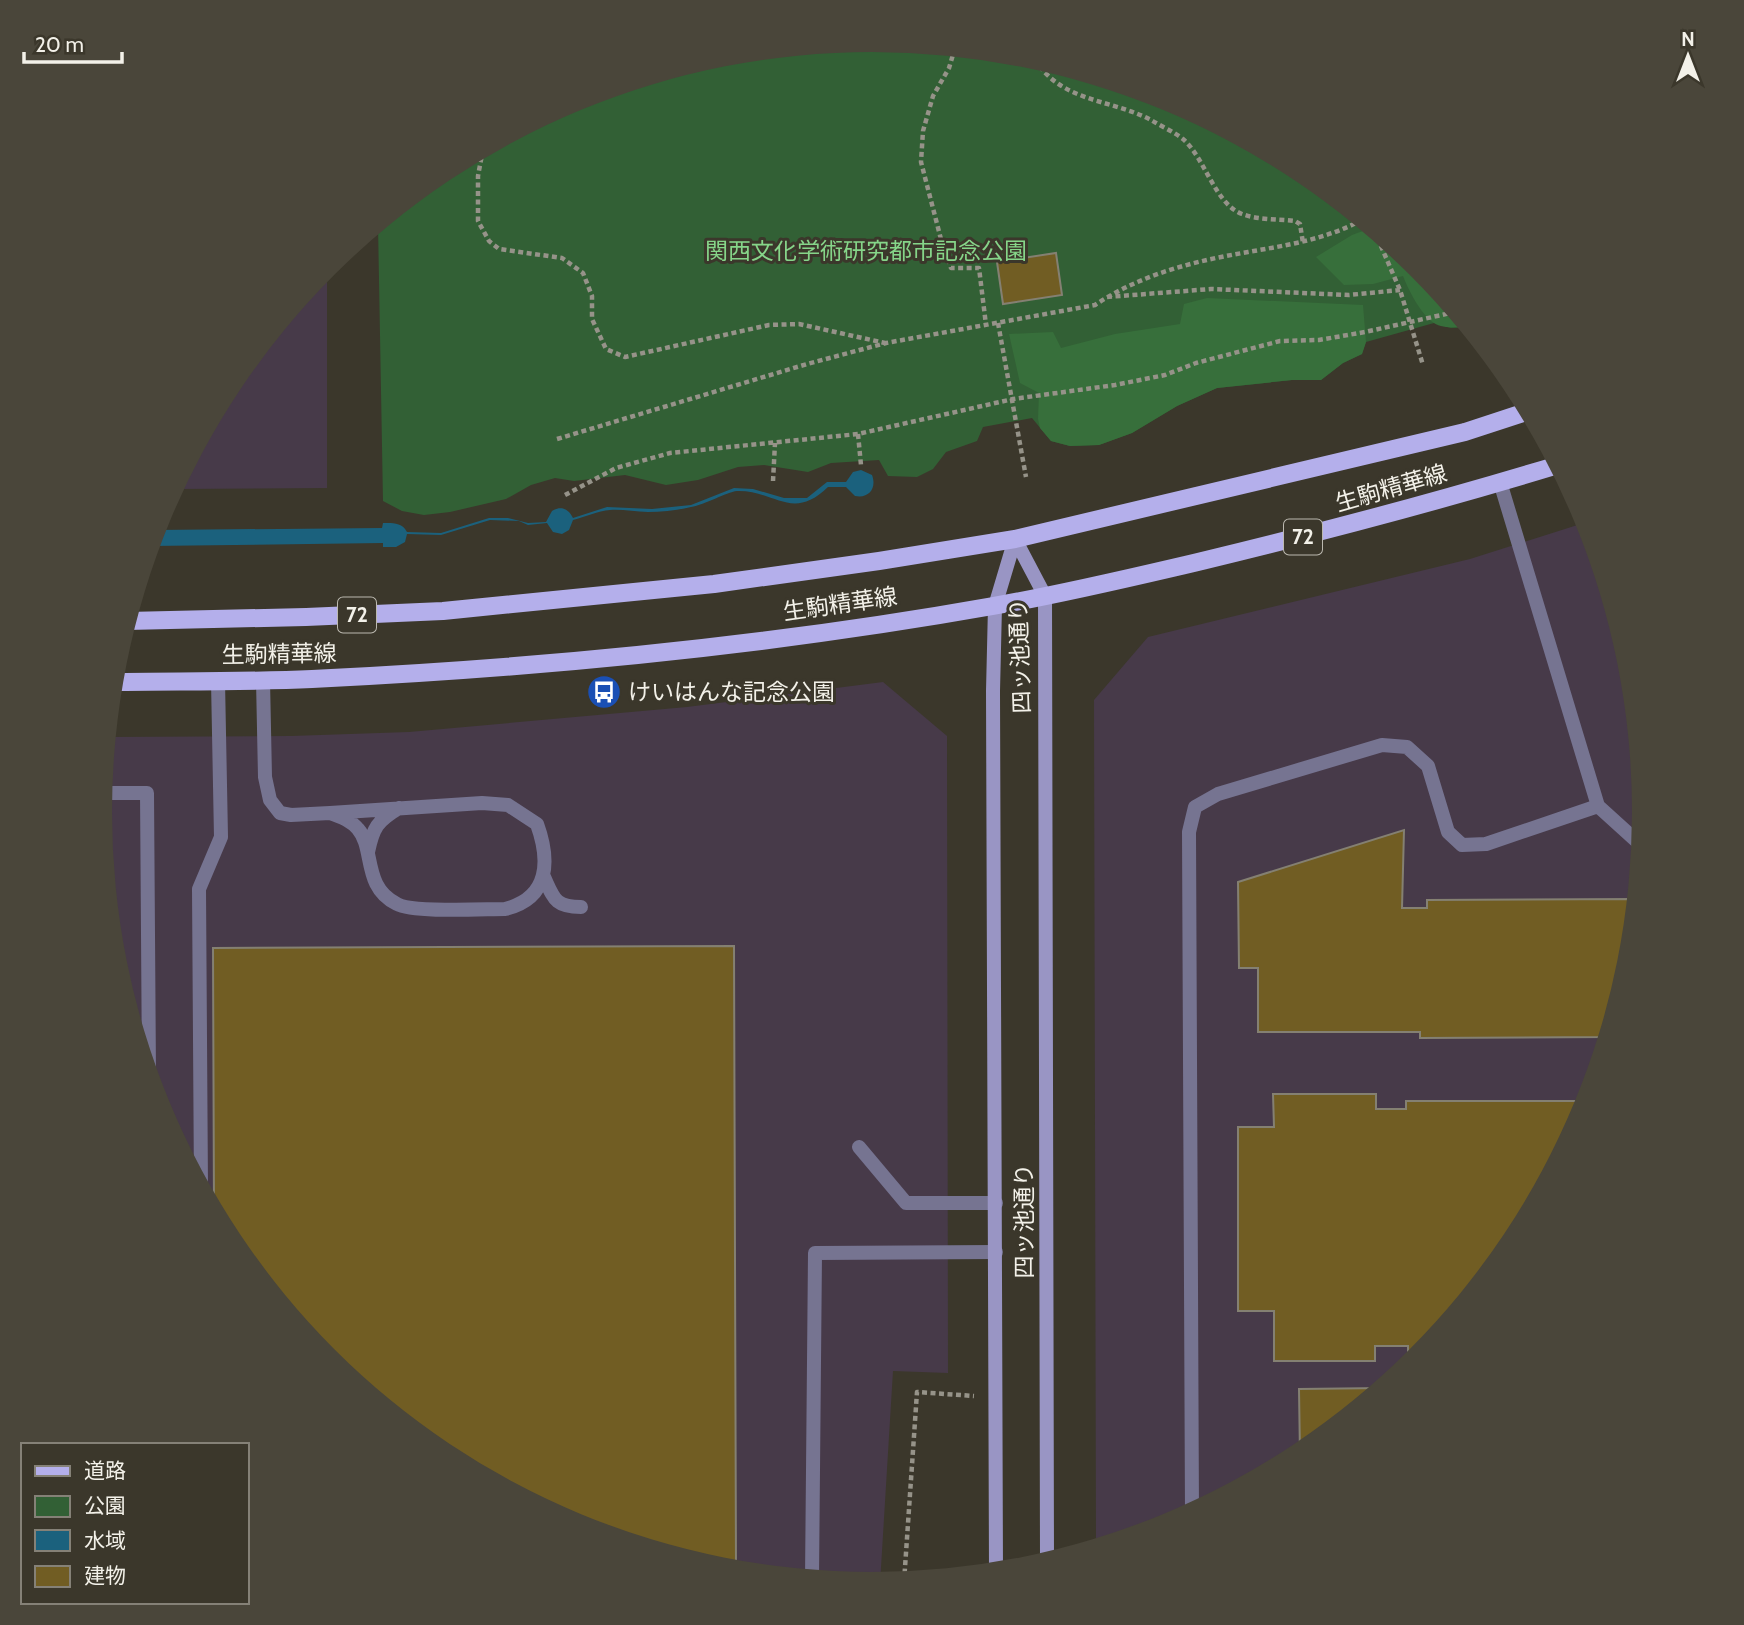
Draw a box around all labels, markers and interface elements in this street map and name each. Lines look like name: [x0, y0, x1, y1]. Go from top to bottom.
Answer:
scale bar: [24, 21, 122, 65]
north arrow: [1653, 21, 1723, 91]
text: N: [1681, 28, 1695, 51]
text: 20 m: [35, 32, 84, 57]
park label: 関西文化学術研究都市記念公園: [705, 237, 1027, 265]
street label: 生駒精華線: [1332, 459, 1450, 517]
road number: 72: [1284, 520, 1322, 554]
street label: 生駒精華線: [781, 582, 899, 626]
road number: 72: [338, 598, 376, 632]
street label: 四ッ池通り: [1004, 598, 1036, 714]
street label: 生駒精華線: [221, 639, 337, 669]
bus stop icon: けいはんな記念公園: [585, 673, 623, 711]
place label: けいはんな記念公園: [628, 678, 835, 706]
street label: 四ッ池通り: [1010, 1164, 1038, 1279]
legend: [21, 1443, 248, 1604]
text: 道路: [84, 1458, 126, 1483]
text: 公園: [84, 1493, 126, 1518]
text: 水域: [84, 1528, 126, 1553]
text: 建物: [84, 1563, 126, 1588]

